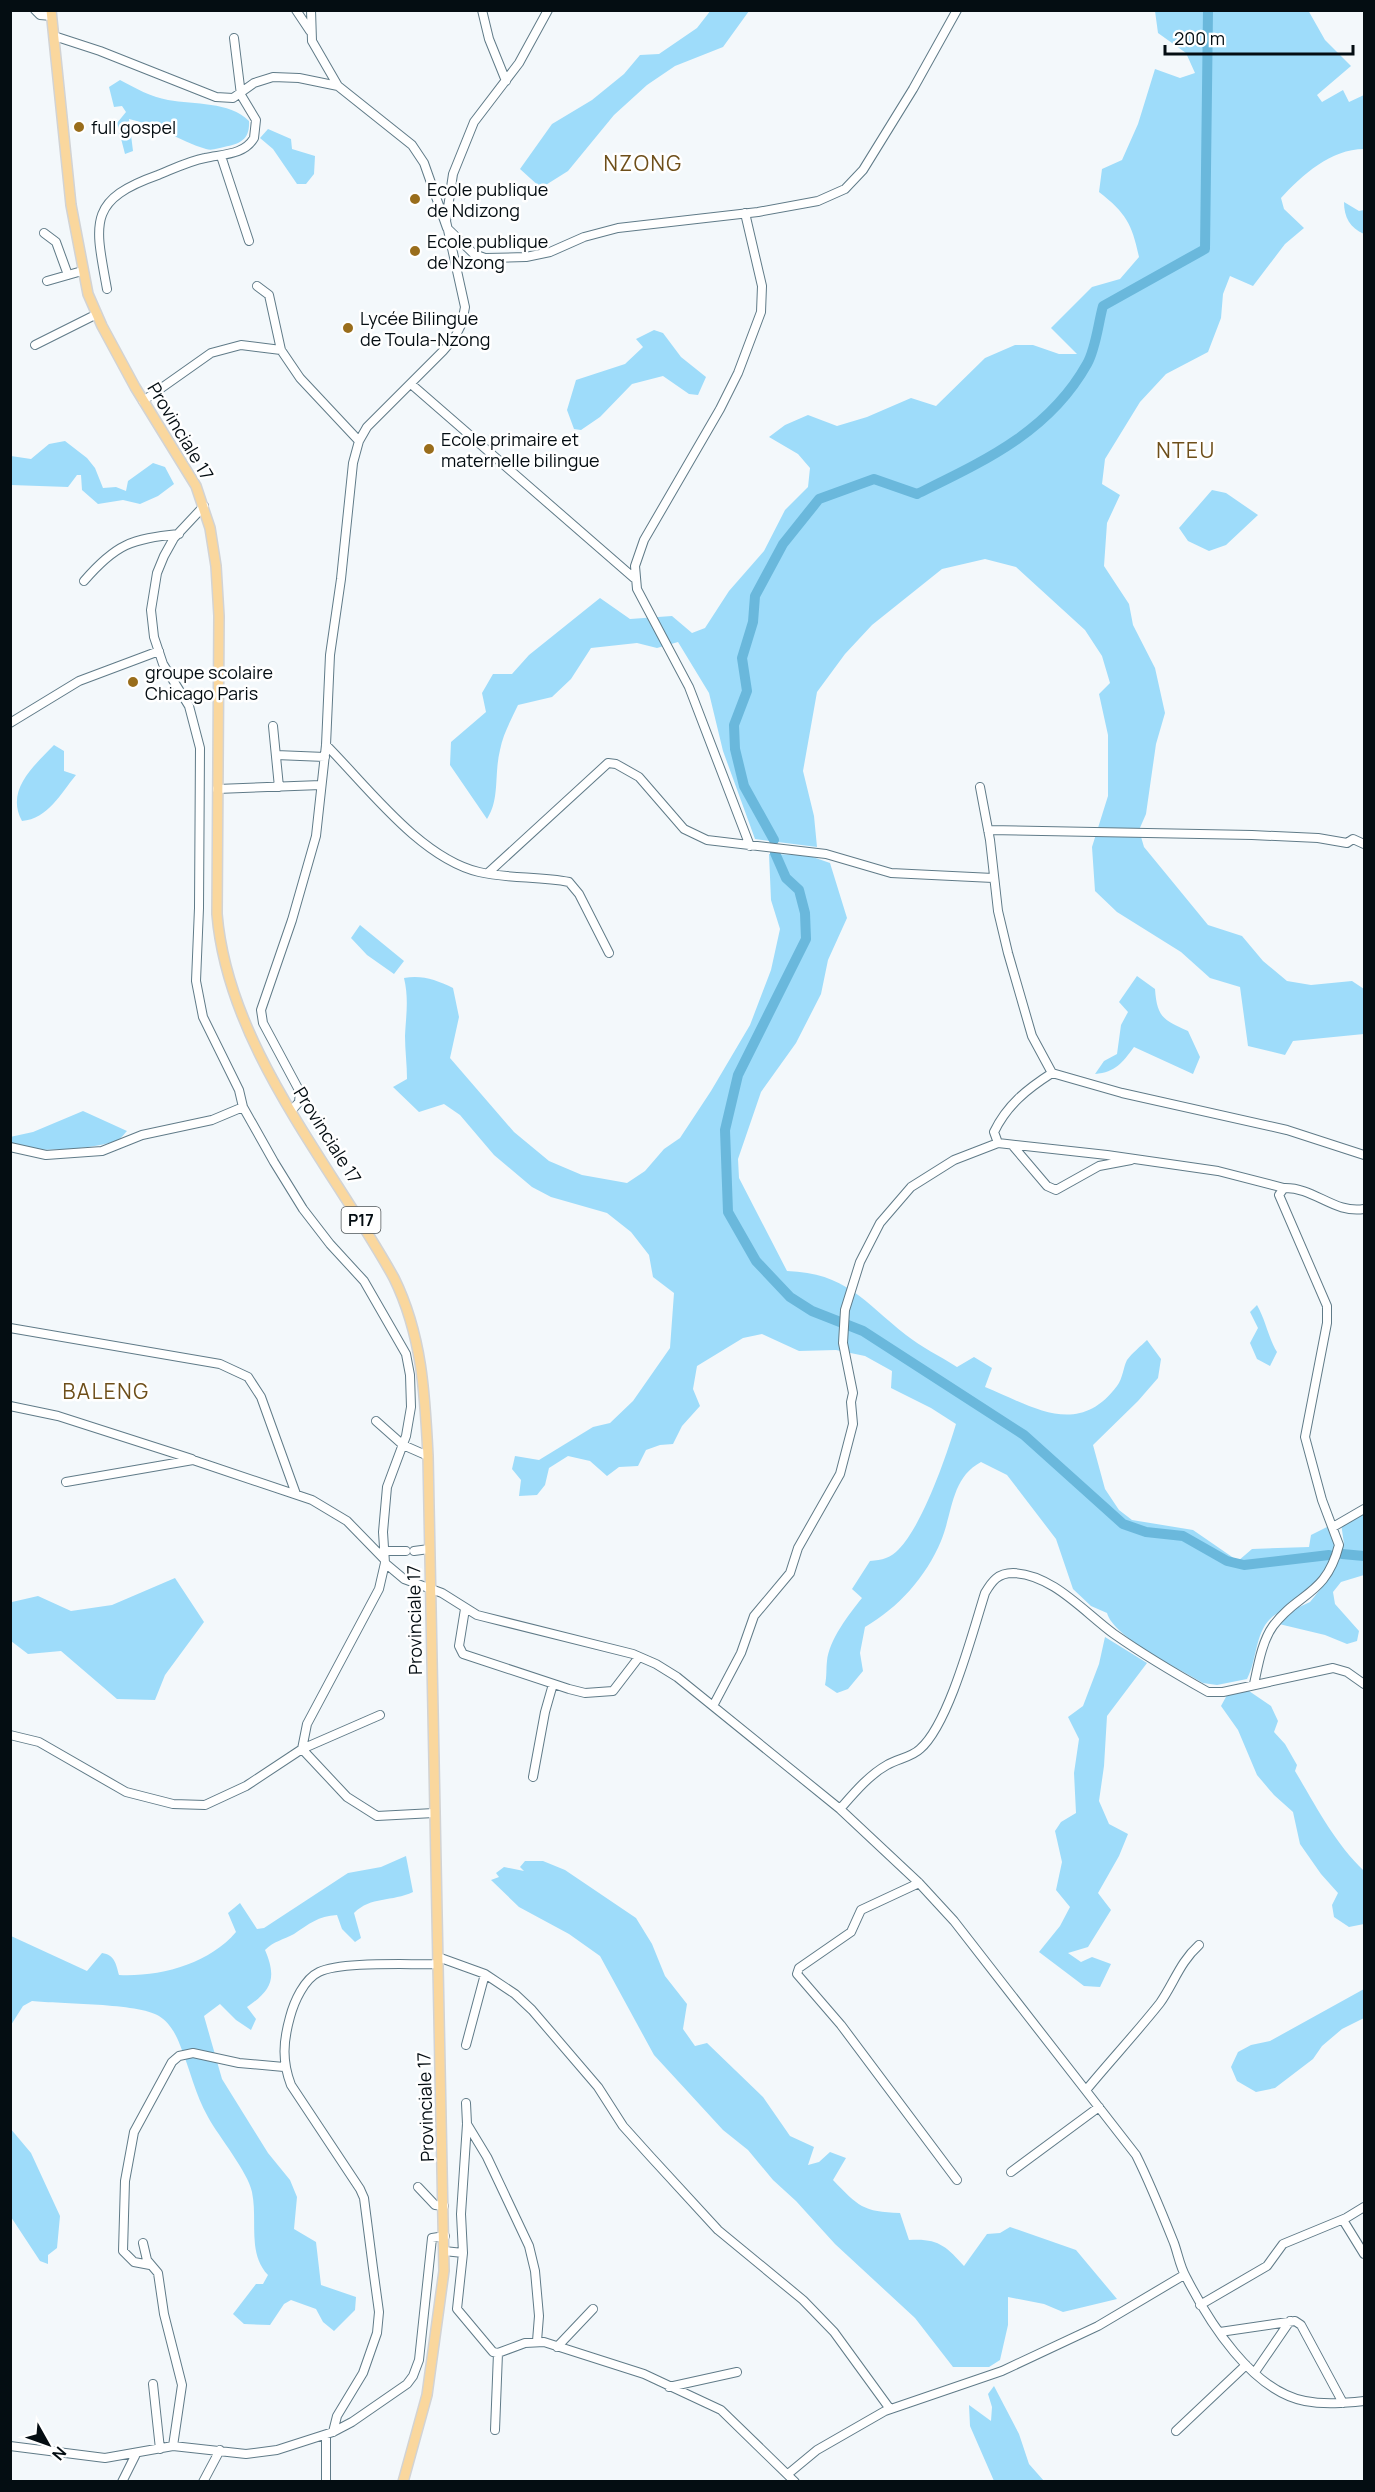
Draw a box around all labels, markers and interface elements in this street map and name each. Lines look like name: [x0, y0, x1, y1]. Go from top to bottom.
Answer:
scale bar: [1165, 18, 1352, 56]
text: 200 m: [1174, 26, 1225, 50]
place label: full gospel: [91, 115, 176, 139]
marker: full gospel: [72, 120, 86, 134]
district label: NZONG: [603, 149, 683, 177]
place label: Ecole publique de Ndizong: [427, 177, 548, 222]
marker: Ecole publique de Ndizong: [408, 192, 422, 206]
place label: Ecole publique de Nzong: [427, 229, 548, 274]
marker: Ecole publique de Nzong: [408, 244, 422, 258]
place label: Lycée Bilingue de Toula-Nzong: [360, 306, 490, 351]
marker: Lycée Bilingue de Toula-Nzong: [341, 321, 355, 335]
street label: Provinciale 17: [142, 378, 220, 484]
place label: Ecole primaire et maternelle bilingue: [441, 427, 600, 472]
district label: NTEU: [1156, 436, 1216, 464]
marker: Ecole primaire et maternelle bilingue: [422, 442, 436, 456]
place label: groupe scolaire Chicago Paris: [145, 660, 273, 705]
marker: groupe scolaire Chicago Paris: [126, 675, 140, 689]
street label: Provinciale 17: [289, 1082, 367, 1188]
road number: P17: [342, 1207, 380, 1233]
district label: BALENG: [62, 1377, 150, 1405]
street label: Provinciale 17: [401, 1565, 427, 1675]
street label: Provinciale 17: [411, 2052, 439, 2162]
north arrow: [18, 2414, 78, 2474]
text: N: [47, 2442, 72, 2465]

